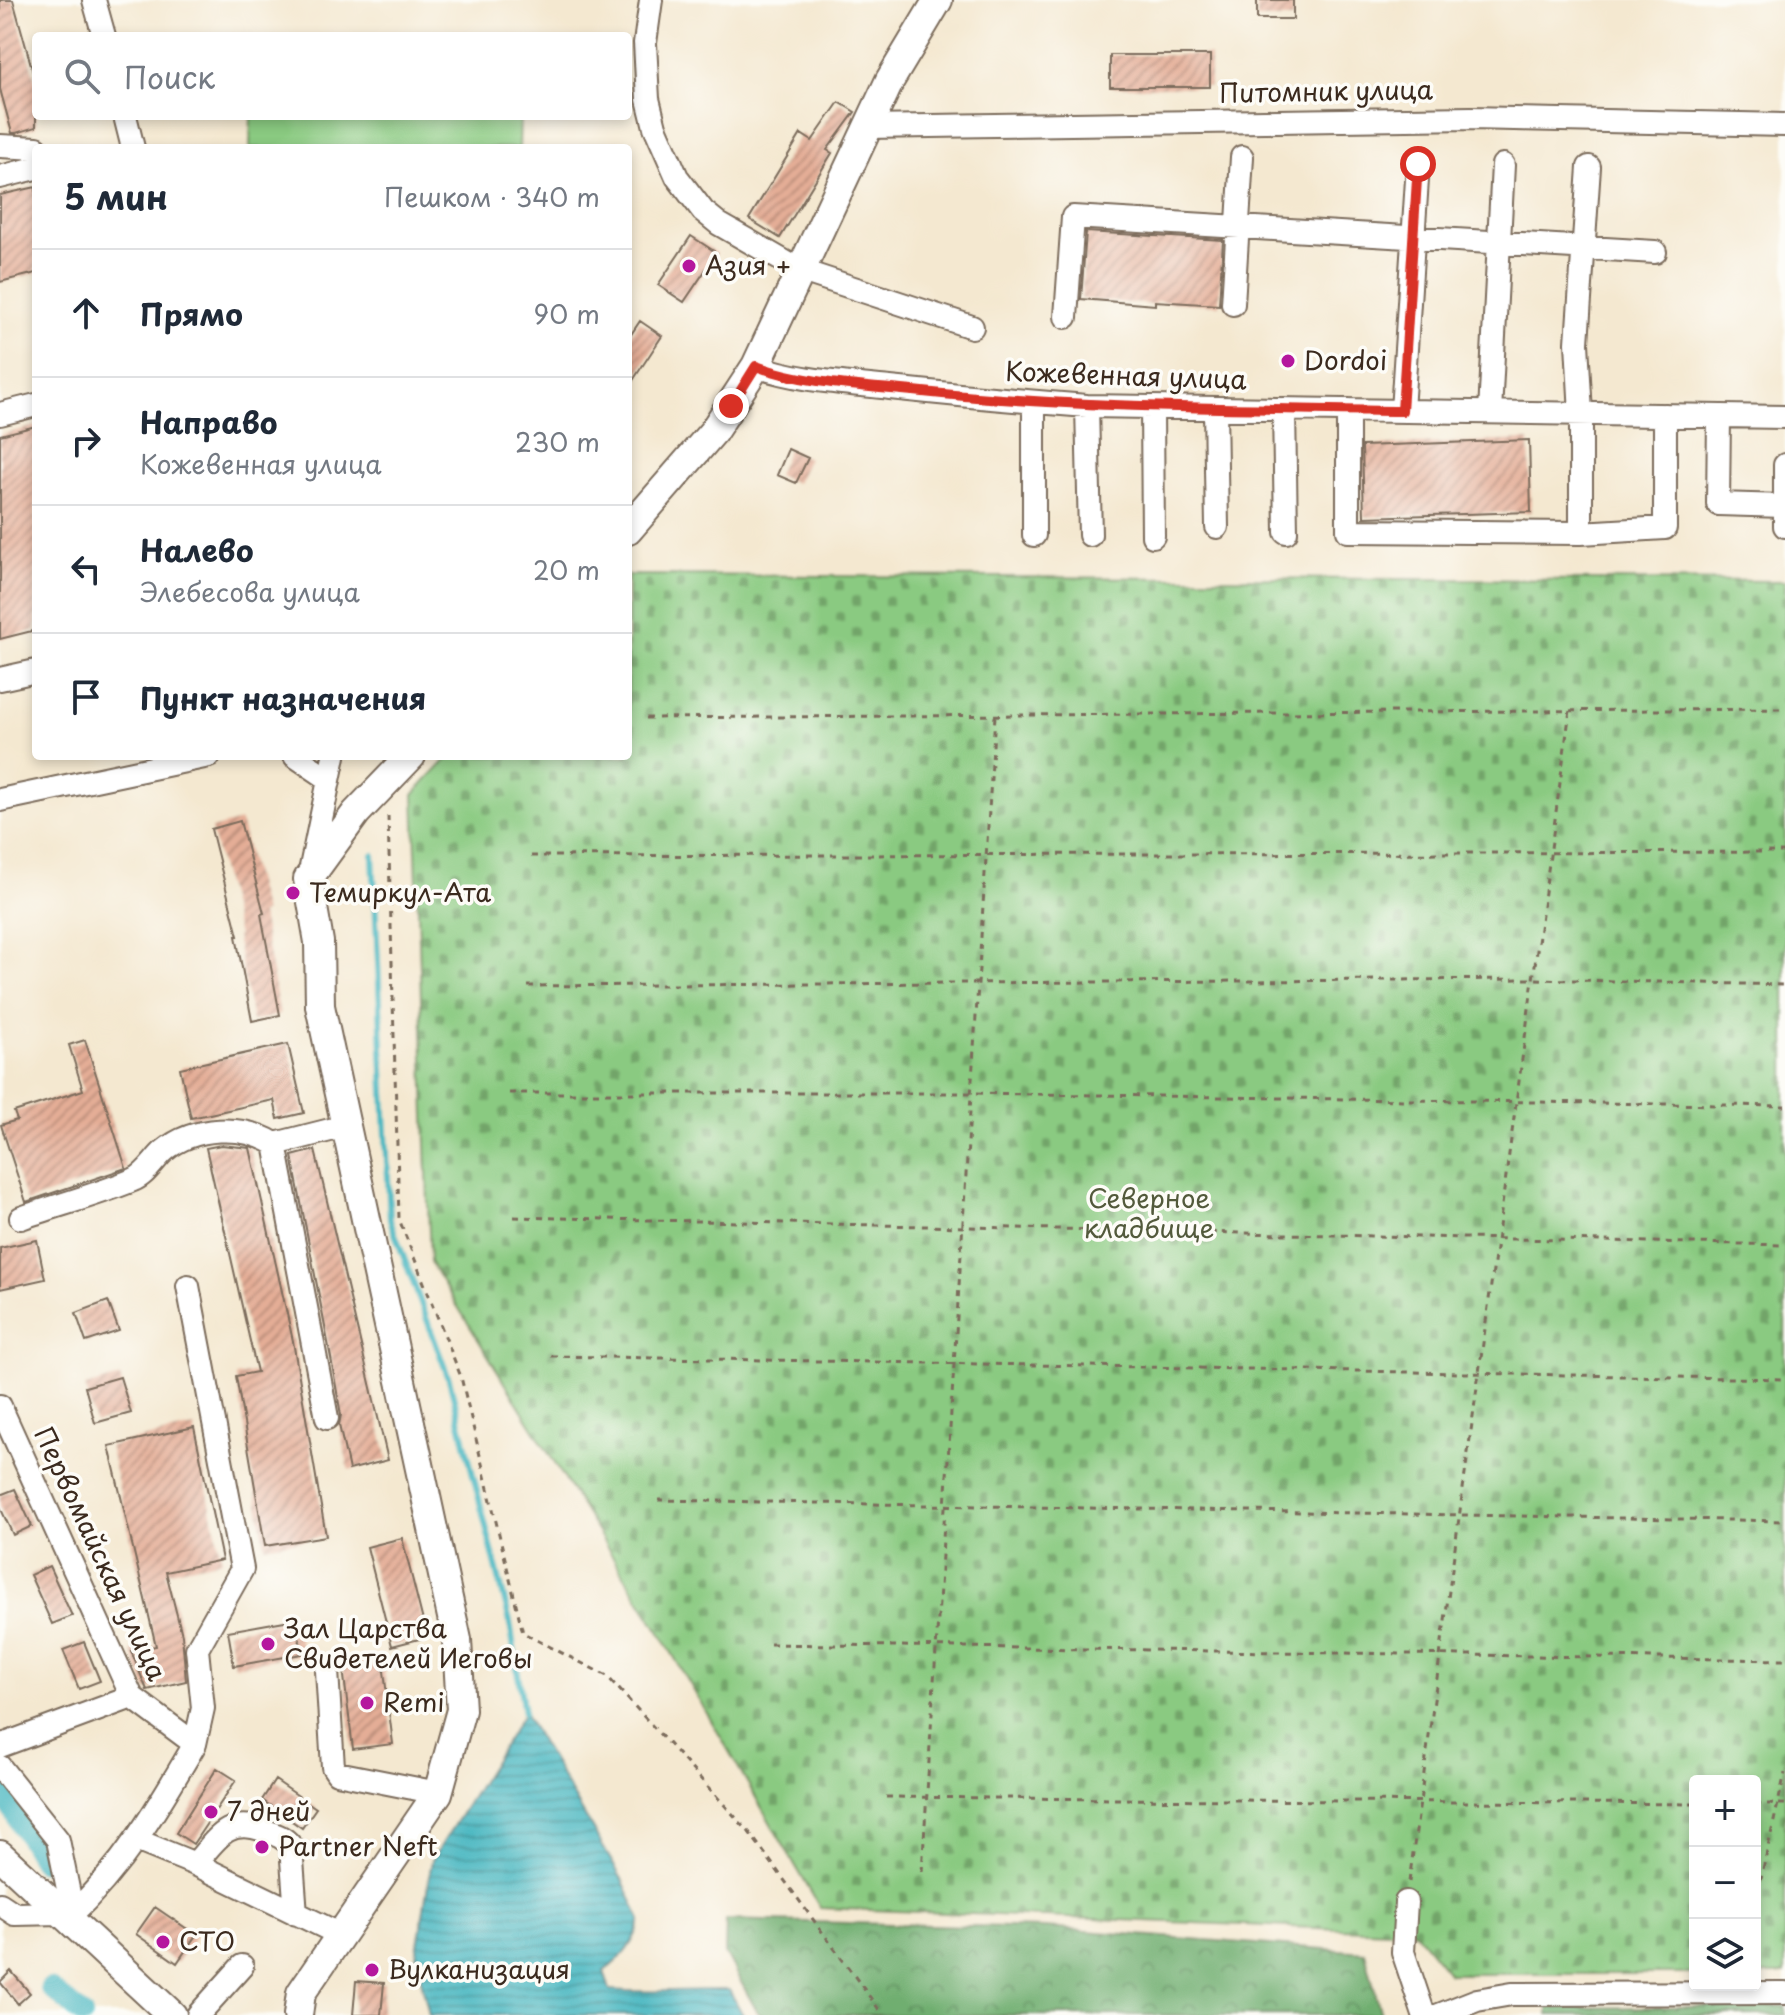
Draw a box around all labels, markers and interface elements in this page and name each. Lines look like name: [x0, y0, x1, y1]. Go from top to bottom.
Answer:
search box: [32, 32, 632, 120]
icon: search: [60, 54, 104, 98]
text: Поиск: [124, 54, 215, 99]
street label: Питомник улица: [1219, 69, 1434, 112]
route start: [1400, 146, 1436, 182]
text: 5 мин: [64, 170, 168, 222]
text: Пешком · 340 m: [384, 177, 600, 216]
place label: Азия +: [705, 245, 792, 284]
marker: Азия +: [680, 257, 698, 275]
icon: ahead: [64, 291, 108, 335]
text: Прямо: [140, 291, 243, 336]
text: 90 m: [533, 294, 600, 333]
place label: Dordoi: [1304, 340, 1387, 379]
street label: Кожевенная улица: [1005, 351, 1248, 398]
marker: Dordoi: [1279, 352, 1297, 370]
route end: [713, 388, 749, 424]
text: Направо: [140, 399, 278, 444]
icon: right: [64, 419, 108, 463]
text: 230 m: [515, 422, 600, 461]
text: Кожевенная улица: [140, 444, 382, 483]
text: Налево: [140, 527, 254, 572]
icon: left: [64, 547, 108, 591]
text: 20 m: [533, 550, 600, 589]
text: Элебесова улица: [140, 572, 360, 611]
icon: arrive: [64, 675, 108, 719]
text: Пункт назначения: [140, 675, 426, 720]
place label: Темиркул-Ата: [309, 872, 491, 911]
marker: Темиркул-Ата: [284, 884, 302, 902]
park label: Северное кладбище: [1084, 1178, 1214, 1247]
street label: Первомайская улица: [25, 1420, 178, 1687]
place label: Зал Царства Свидетелей Иеговы: [284, 1608, 533, 1677]
marker: Зал Царства Свидетелей Иеговы: [259, 1635, 277, 1653]
place label: Remi: [383, 1682, 445, 1721]
marker: Remi: [358, 1694, 376, 1712]
map controls: [1689, 1775, 1761, 1991]
button: +: [1689, 1775, 1761, 1847]
place label: 7 дней: [227, 1791, 311, 1830]
marker: 7 дней: [202, 1803, 220, 1821]
place label: Partner Neft: [278, 1826, 438, 1865]
marker: Partner Neft: [253, 1838, 271, 1856]
button: −: [1689, 1847, 1761, 1919]
button: layers: [1689, 1919, 1761, 1991]
place label: СТО: [179, 1921, 235, 1960]
marker: СТО: [154, 1933, 172, 1951]
place label: Вулканизация: [388, 1949, 570, 1988]
marker: Вулканизация: [363, 1961, 381, 1979]

